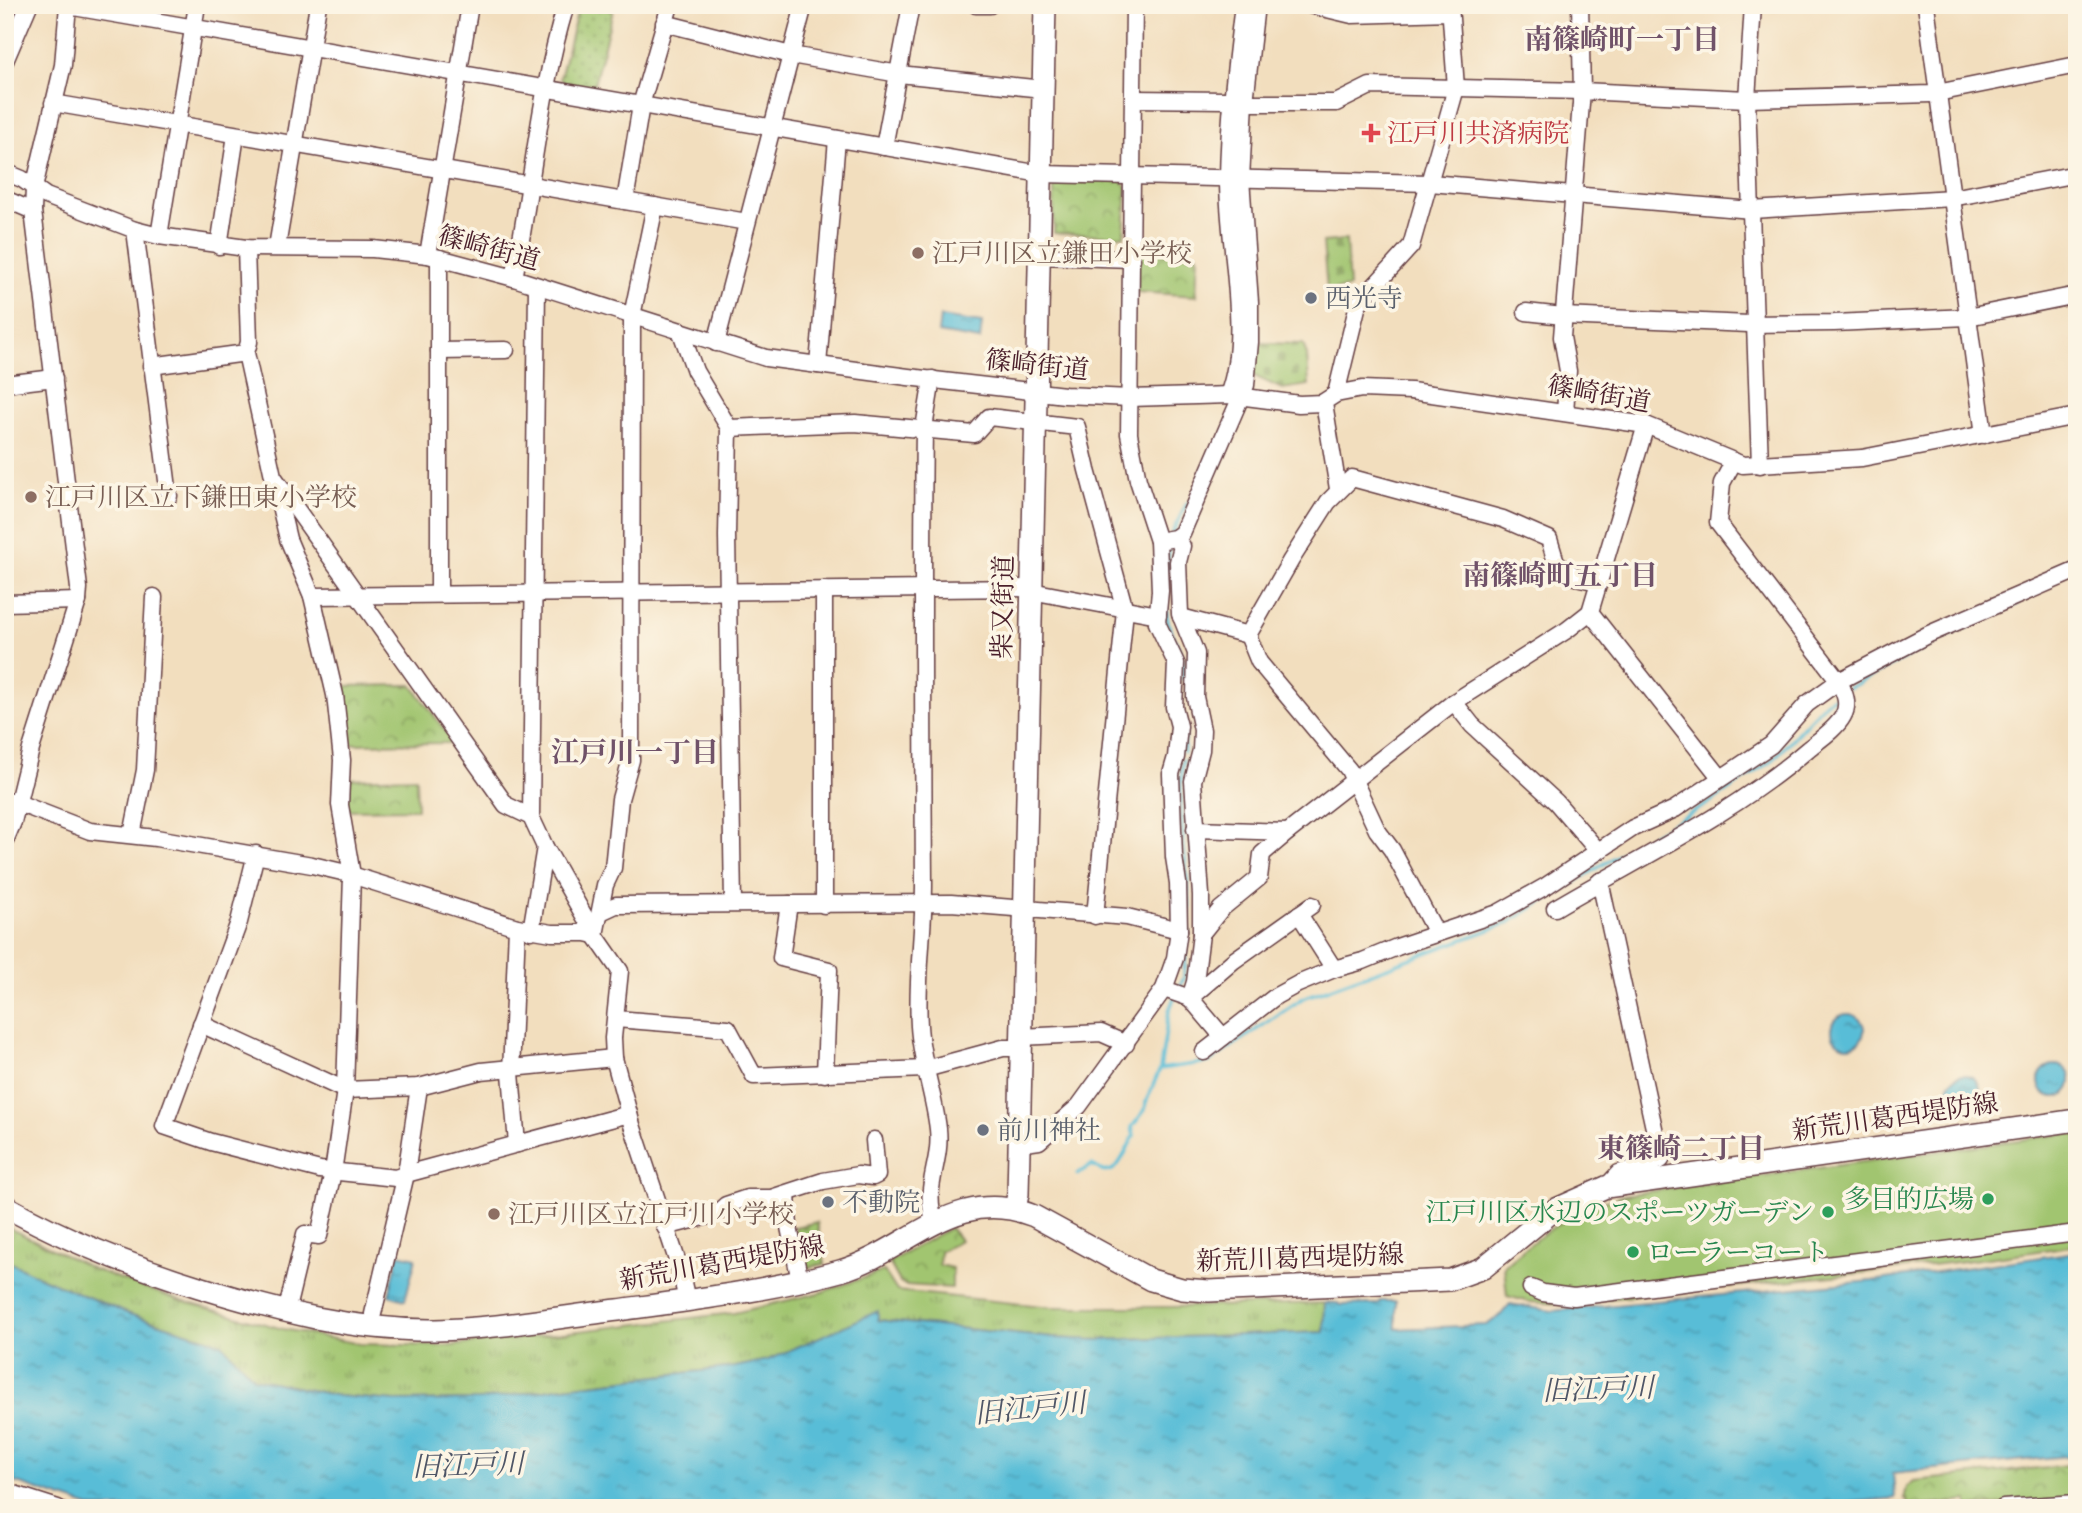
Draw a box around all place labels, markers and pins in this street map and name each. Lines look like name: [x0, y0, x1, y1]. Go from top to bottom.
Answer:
place label: 江戸川共済病院: [1387, 118, 1569, 149]
marker: 江戸川共済病院: [1361, 123, 1381, 143]
place label: 江戸川区立鎌田小学校: [932, 238, 1192, 269]
marker: 江戸川区立鎌田小学校: [910, 245, 926, 261]
place label: 西光寺: [1325, 283, 1403, 314]
marker: 西光寺: [1303, 290, 1319, 306]
place label: 江戸川区立下鎌田東小学校: [45, 482, 357, 513]
marker: 江戸川区立下鎌田東小学校: [23, 489, 39, 505]
place label: 前川神社: [997, 1115, 1101, 1146]
marker: 前川神社: [975, 1122, 991, 1138]
place label: 多目的広場: [1844, 1184, 1974, 1215]
place label: 不動院: [842, 1187, 920, 1218]
marker: 多目的広場: [1980, 1191, 1996, 1207]
marker: 不動院: [820, 1194, 836, 1210]
place label: 江戸川区水辺のスポーツガーデン: [1426, 1197, 1814, 1228]
place label: 江戸川区立江戸川小学校: [508, 1199, 794, 1230]
marker: 江戸川区水辺のスポーツガーデン: [1820, 1204, 1836, 1220]
marker: 江戸川区立江戸川小学校: [486, 1206, 502, 1222]
place label: ローラーコート: [1647, 1237, 1829, 1268]
marker: ローラーコート: [1625, 1244, 1641, 1260]

